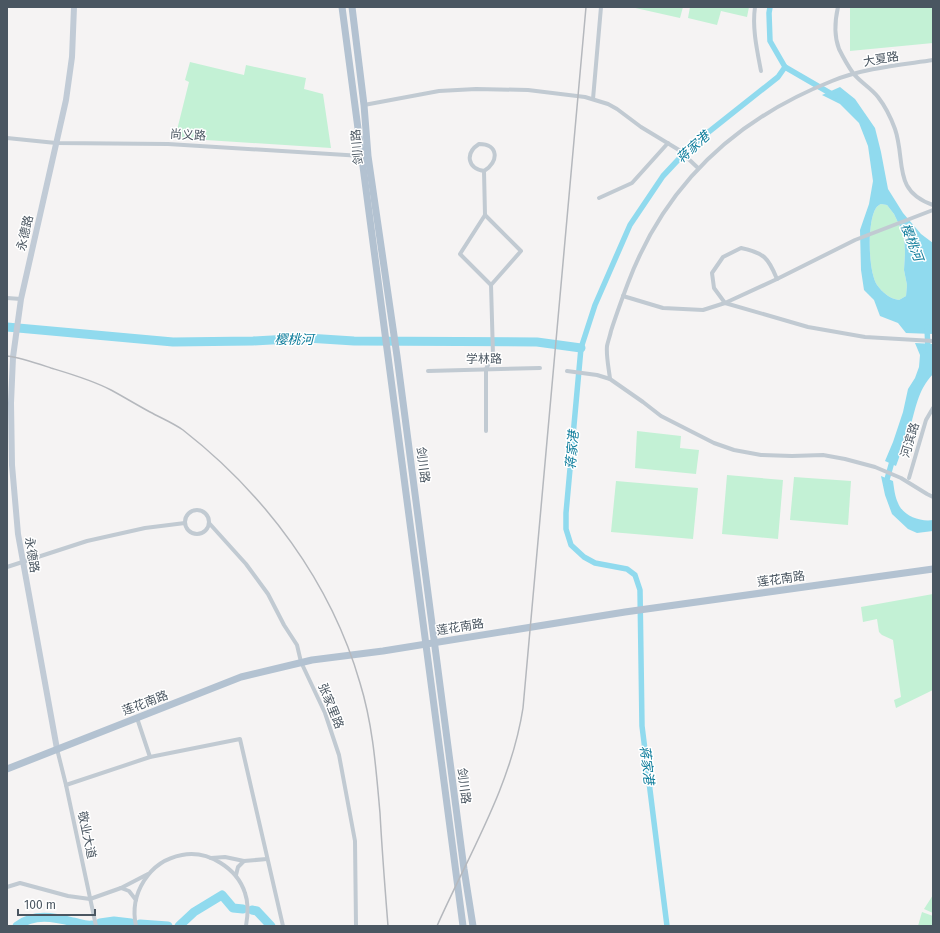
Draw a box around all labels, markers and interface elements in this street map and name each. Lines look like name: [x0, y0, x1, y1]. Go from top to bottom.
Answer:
street label: 大夏路: [862, 49, 900, 69]
street label: 尚义路: [170, 127, 206, 143]
water label: 蒋家港: [673, 127, 714, 166]
street label: 剑川路: [348, 128, 366, 166]
street label: 永德路: [14, 214, 36, 252]
water label: 樱桃河: [898, 221, 927, 266]
water label: 樱桃河: [274, 332, 316, 347]
street label: 学林路: [466, 352, 502, 366]
street label: 河滨路: [898, 421, 922, 459]
water label: 蒋家港: [563, 428, 581, 470]
street label: 剑川路: [414, 446, 432, 484]
street label: 永德路: [22, 536, 42, 574]
street label: 莲花南路: [756, 569, 806, 589]
street label: 莲花南路: [435, 616, 485, 638]
street label: 张家里路: [316, 681, 346, 731]
street label: 莲花南路: [120, 688, 170, 718]
water label: 蒋家港: [637, 745, 657, 787]
street label: 剑川路: [455, 767, 473, 805]
street label: 敬业大道: [75, 810, 99, 860]
scale bar: [18, 891, 95, 917]
text: 100 m: [24, 898, 56, 912]

